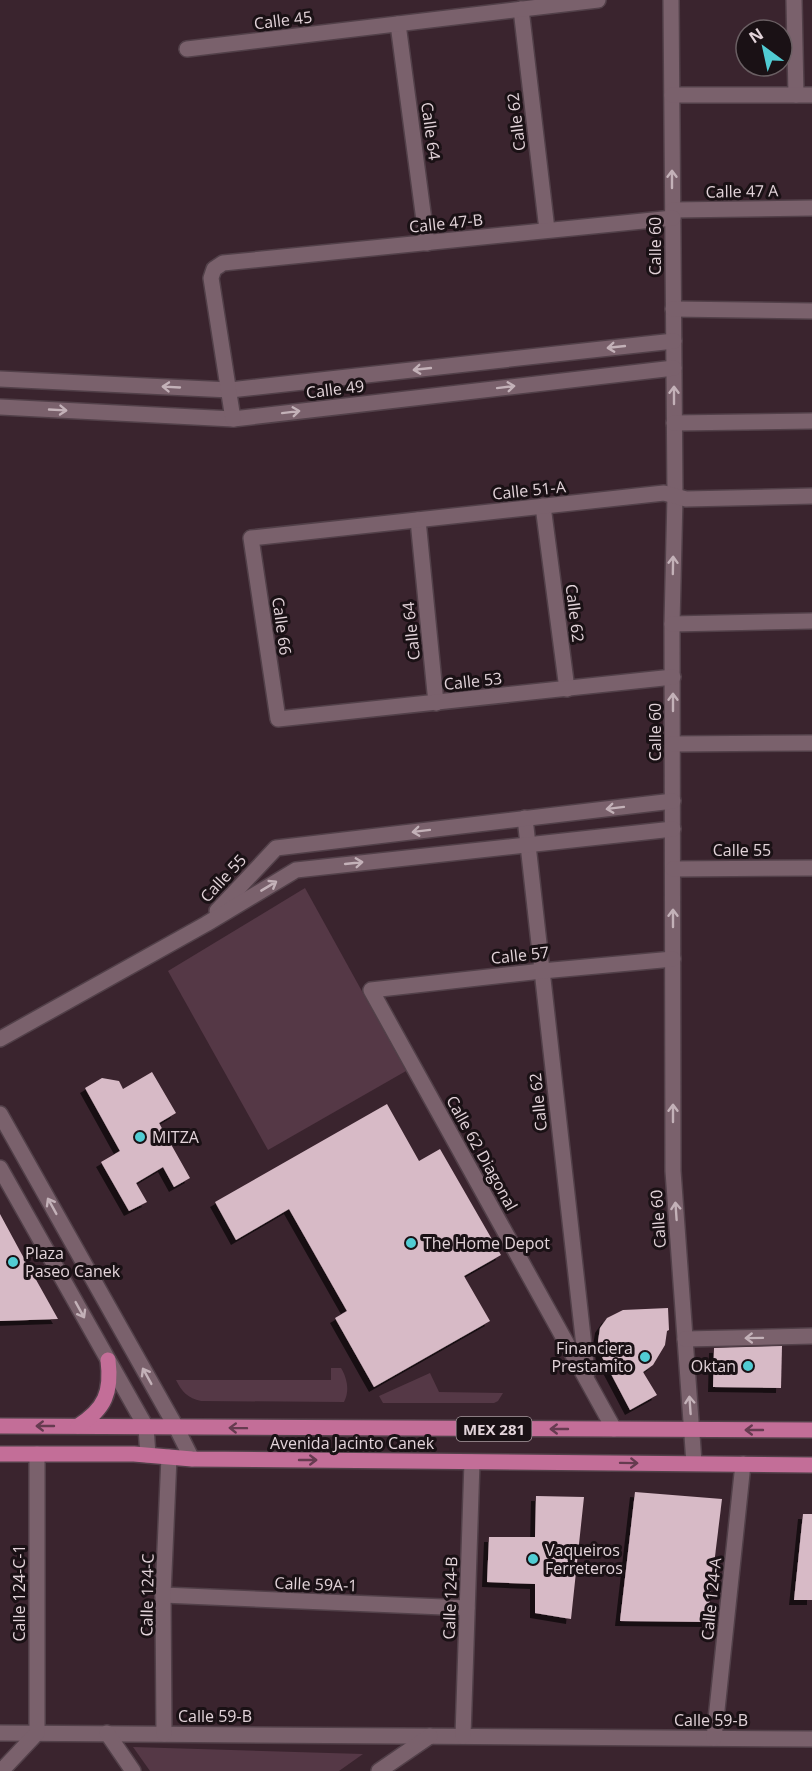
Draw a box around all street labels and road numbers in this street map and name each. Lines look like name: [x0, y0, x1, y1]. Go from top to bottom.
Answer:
street label: Calle 45: [253, 6, 313, 34]
street label: Calle 62: [502, 92, 530, 152]
street label: Calle 64: [416, 101, 446, 161]
street label: Calle 47 A: [705, 179, 779, 203]
street label: Calle 47-B: [408, 208, 484, 238]
street label: Calle 60: [644, 217, 666, 275]
street label: Calle 49: [305, 375, 365, 403]
street label: Calle 51-A: [491, 475, 568, 505]
street label: Calle 62: [561, 583, 589, 643]
street label: Calle 66: [267, 596, 297, 656]
street label: Calle 64: [397, 601, 425, 661]
street label: Calle 53: [443, 667, 503, 695]
street label: Calle 60: [644, 703, 666, 761]
street label: Calle 55: [713, 839, 771, 861]
street label: Calle 55: [195, 849, 251, 907]
street label: Calle 57: [490, 941, 550, 969]
street label: Calle 62: [524, 1072, 552, 1132]
street label: Calle 62 Diagonal: [441, 1092, 523, 1214]
street label: Calle 60: [645, 1189, 671, 1249]
road number: MEX 281: [456, 1417, 532, 1441]
street label: Avenida Jacinto Canek: [270, 1432, 435, 1454]
street label: Calle 124-C-1: [8, 1544, 30, 1642]
street label: Calle 124-C: [135, 1553, 159, 1637]
street label: Calle 124-B: [438, 1556, 462, 1640]
street label: Calle 124-A: [696, 1556, 726, 1641]
street label: Calle 59A-1: [274, 1572, 358, 1596]
street label: Calle 59-B: [178, 1705, 252, 1727]
street label: Calle 59-B: [674, 1709, 748, 1731]

